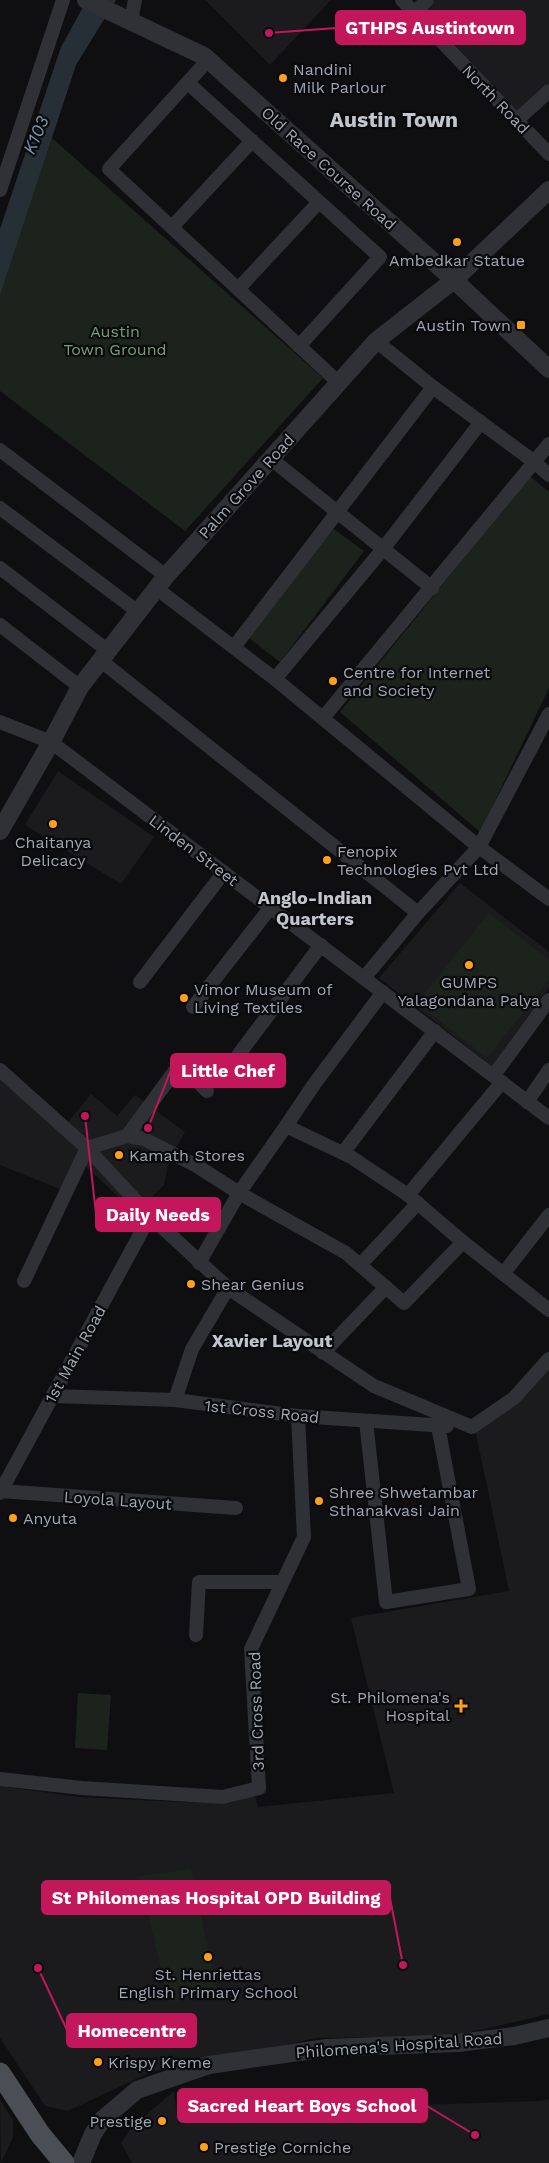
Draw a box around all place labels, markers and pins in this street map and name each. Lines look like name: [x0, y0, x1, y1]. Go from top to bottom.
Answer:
callout: GTHPS Austintown: [336, 11, 525, 44]
place label: Nandini Milk Parlour: [293, 60, 387, 97]
marker: Nandini Milk Parlour: [277, 72, 289, 84]
marker: Ambedkar Statue: [451, 236, 463, 248]
place label: Ambedkar Statue: [389, 251, 525, 270]
place label: Austin Town: [416, 316, 511, 335]
marker: Austin Town: [515, 319, 527, 331]
place label: Centre for Internet and Society: [343, 663, 490, 700]
marker: Centre for Internet and Society: [327, 675, 339, 687]
marker: Chaitanya Delicacy: [47, 818, 59, 830]
place label: Chaitanya Delicacy: [15, 833, 91, 870]
place label: Fenopix Technologies Pvt Ltd: [337, 842, 499, 879]
marker: Fenopix Technologies Pvt Ltd: [321, 854, 333, 866]
marker: GUMPS Yalagondana Palya: [463, 959, 475, 971]
place label: GUMPS Yalagondana Palya: [398, 973, 540, 1010]
place label: Vimor Museum of Living Textiles: [194, 980, 333, 1017]
marker: Vimor Museum of Living Textiles: [178, 992, 190, 1004]
callout: Little Chef: [171, 1054, 285, 1087]
place label: Kamath Stores: [129, 1146, 245, 1165]
marker: Kamath Stores: [113, 1149, 125, 1161]
callout: Daily Needs: [96, 1198, 220, 1231]
place label: Shear Genius: [201, 1275, 304, 1294]
marker: Shear Genius: [185, 1278, 197, 1290]
place label: Shree Shwetambar Sthanakvasi Jain: [329, 1483, 479, 1520]
marker: Shree Shwetambar Sthanakvasi Jain: [313, 1495, 325, 1507]
place label: Anyuta: [23, 1509, 77, 1528]
marker: Anyuta: [7, 1512, 19, 1524]
place label: St. Philomena's Hospital: [330, 1688, 450, 1725]
marker: St. Philomena's Hospital: [454, 1699, 468, 1713]
callout: St Philomenas Hospital OPD Building: [42, 1881, 390, 1914]
marker: St. Henriettas English Primary School: [202, 1951, 214, 1963]
place label: St. Henriettas English Primary School: [118, 1965, 298, 2002]
callout: Homecentre: [67, 2014, 196, 2047]
place label: Krispy Kreme: [108, 2053, 211, 2072]
marker: Krispy Kreme: [92, 2056, 104, 2068]
callout: Sacred Heart Boys School: [178, 2089, 427, 2122]
place label: Prestige: [90, 2112, 152, 2131]
marker: Prestige: [156, 2115, 168, 2127]
place label: Prestige Corniche: [214, 2138, 351, 2157]
marker: Prestige Corniche: [198, 2141, 210, 2153]

